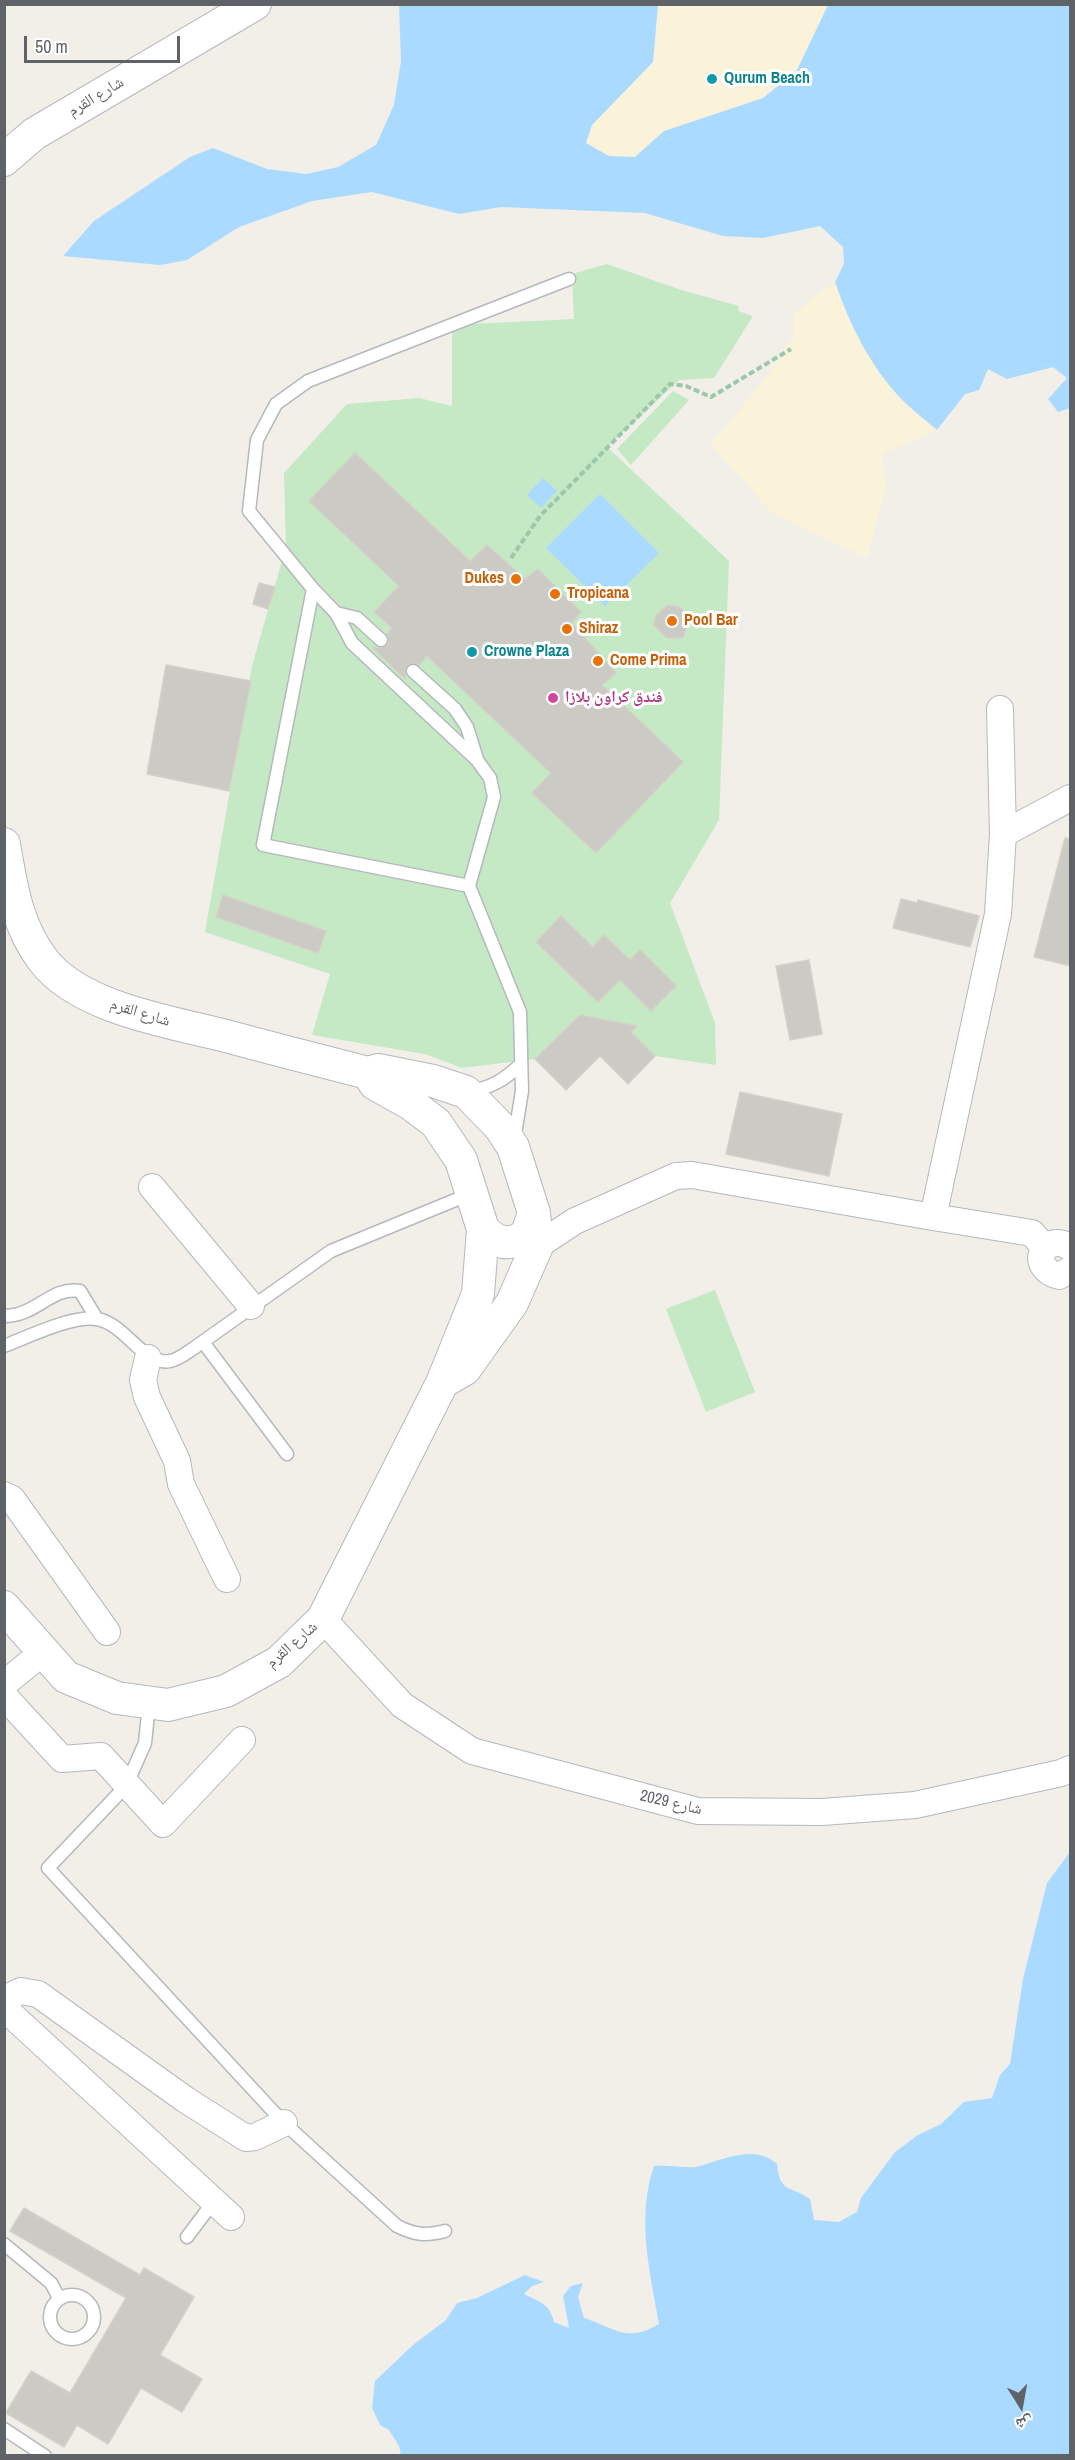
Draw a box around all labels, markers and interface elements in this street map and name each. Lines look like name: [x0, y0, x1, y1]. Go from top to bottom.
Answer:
scale bar: [27, 24, 183, 62]
text: 50 m: [35, 34, 68, 59]
place label: Qurum Beach: [724, 69, 810, 89]
marker: Qurum Beach: [705, 72, 719, 86]
street label: شارع القرم: [65, 73, 127, 121]
place label: Dukes: [465, 569, 504, 589]
marker: Dukes: [509, 572, 523, 586]
place label: Tropicana: [567, 584, 629, 604]
marker: Tropicana: [548, 587, 562, 601]
place label: Pool Bar: [684, 611, 738, 631]
marker: Pool Bar: [665, 614, 679, 628]
place label: Shiraz: [579, 619, 618, 639]
marker: Shiraz: [560, 622, 574, 636]
place label: Crowne Plaza: [484, 642, 569, 662]
marker: Crowne Plaza: [465, 645, 479, 659]
place label: Come Prima: [610, 651, 687, 671]
marker: Come Prima: [591, 654, 605, 668]
place label: فندق كراون بلازا: [565, 688, 663, 708]
marker: فندق كراون بلازا: [546, 691, 560, 705]
street label: شارع القرم: [108, 995, 172, 1031]
street label: شارع القرم: [262, 1618, 322, 1672]
street label: 2029 شارع: [638, 1787, 704, 1819]
north arrow: [991, 2376, 1051, 2436]
text: ش: [1014, 2411, 1035, 2436]

